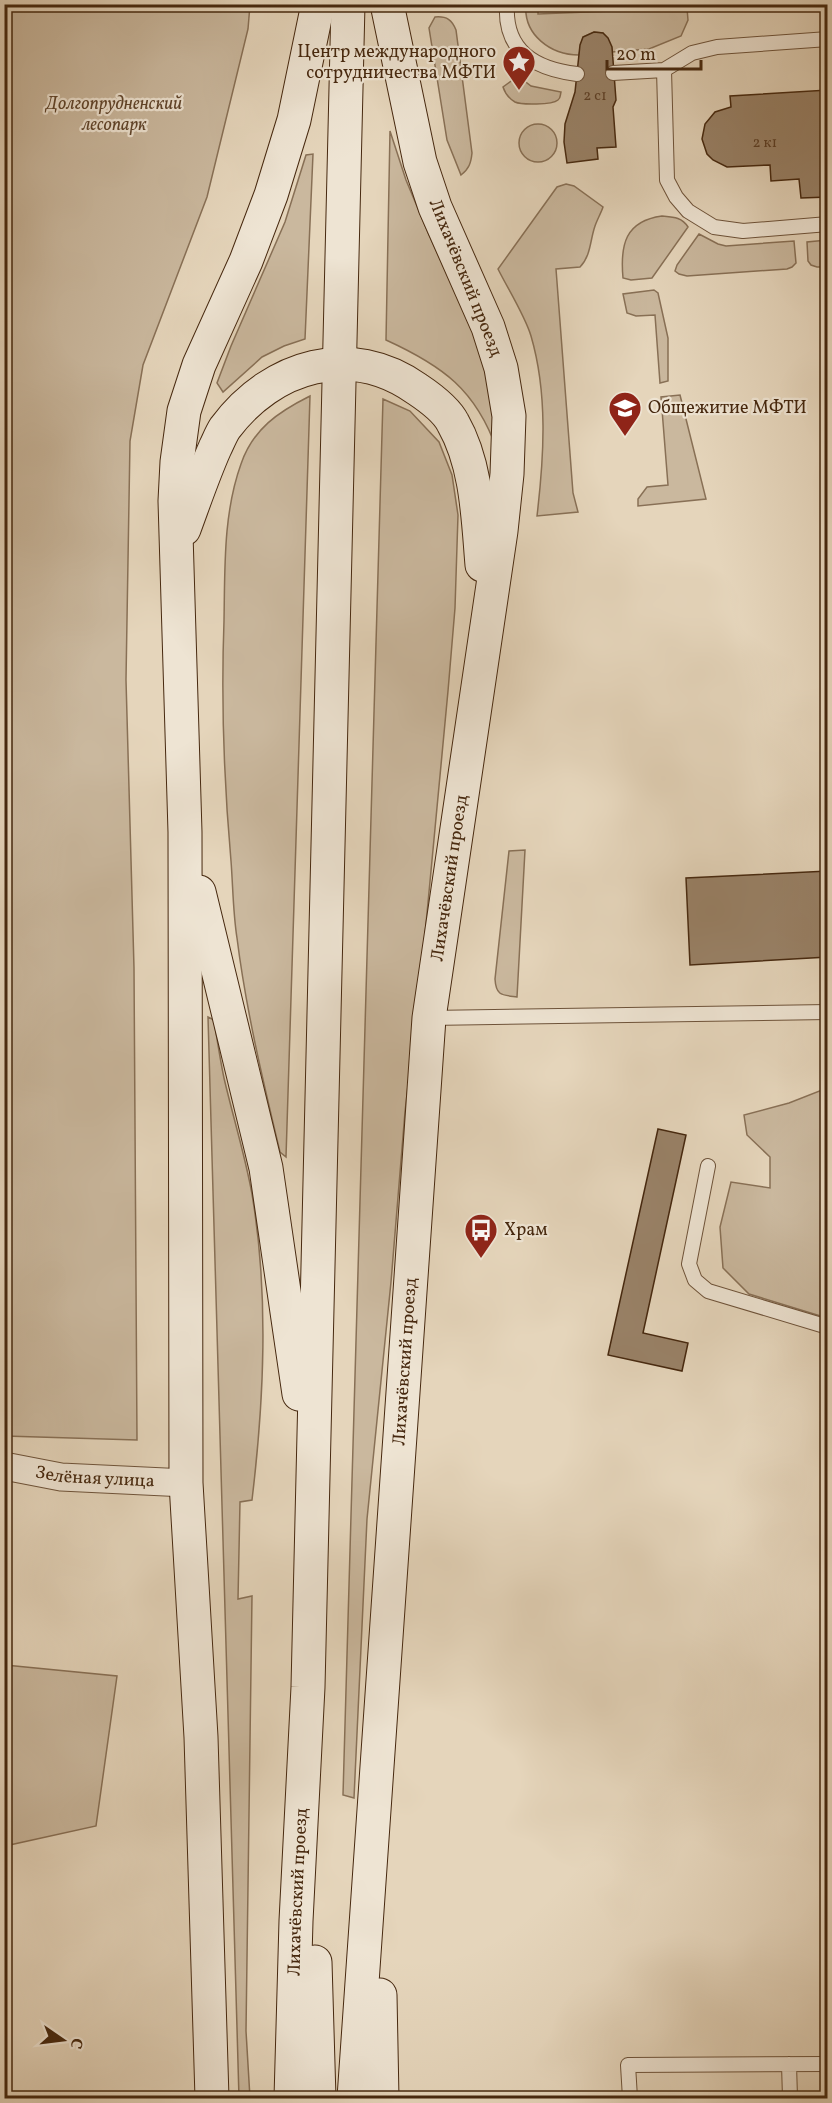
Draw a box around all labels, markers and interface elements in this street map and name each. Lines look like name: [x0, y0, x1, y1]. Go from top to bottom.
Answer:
scale bar: [607, 33, 702, 71]
place label: Центр международного сотрудничества МФТИ: [297, 40, 496, 86]
text: 20 m: [616, 43, 656, 68]
place icon: Центр международного сотрудничества МФТИ: [501, 44, 537, 91]
house number: 2 с1: [583, 86, 607, 107]
park label: Долгопрудненский лесопарк: [44, 92, 182, 138]
house number: 2 к1: [753, 133, 777, 154]
street label: Лихачёвский проезд: [422, 195, 508, 361]
school or university icon: Общежитие МФТИ: [607, 390, 643, 437]
place label: Общежитие МФТИ: [648, 396, 807, 421]
street label: Лихачёвский проезд: [425, 793, 474, 963]
bus stop icon: Храм: [463, 1212, 499, 1259]
place label: Храм: [504, 1218, 548, 1243]
street label: Лихачёвский проезд: [387, 1277, 423, 1447]
street label: Зелёная улица: [33, 1460, 155, 1494]
street label: Лихачёвский проезд: [282, 1807, 314, 1977]
north arrow: [33, 2010, 93, 2070]
text: С: [64, 2035, 88, 2051]

